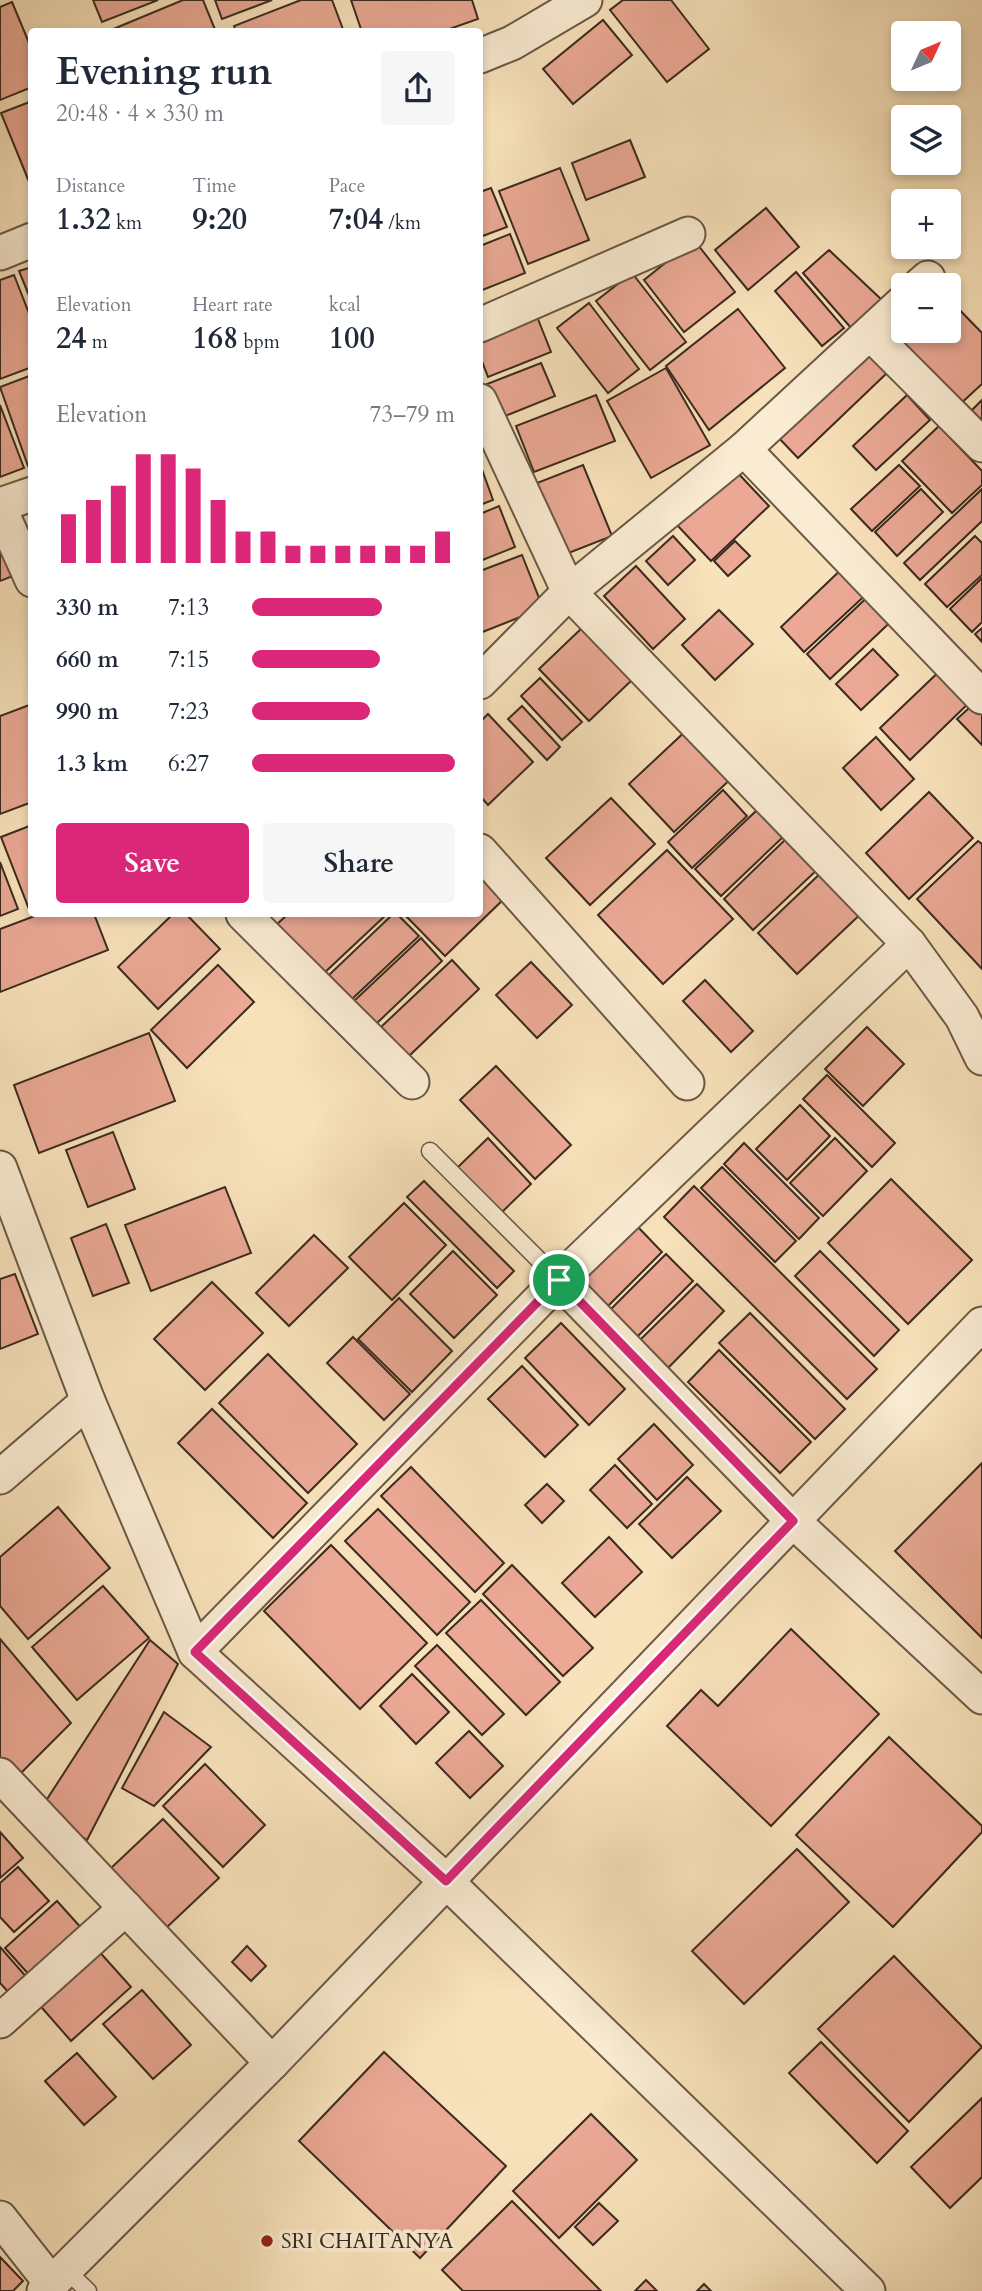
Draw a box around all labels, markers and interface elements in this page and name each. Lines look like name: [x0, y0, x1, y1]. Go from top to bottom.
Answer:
north arrow: [891, 21, 961, 91]
map controls: [891, 21, 961, 343]
text: Evening run: [56, 46, 272, 98]
button: share: [381, 51, 455, 125]
text: 20:48 · 4 × 330 m: [56, 98, 224, 129]
button: layers: [891, 105, 961, 175]
text: Distance: [56, 173, 125, 199]
text: Time: [192, 173, 236, 199]
text: Pace: [329, 173, 365, 199]
button: +: [891, 189, 961, 259]
text: 1.32: [56, 199, 111, 240]
text: 9:20: [192, 199, 247, 240]
text: 7:04: [329, 199, 383, 240]
text: km: [111, 210, 142, 236]
text: /km: [383, 210, 421, 236]
button: −: [891, 273, 961, 343]
text: Elevation: [56, 292, 131, 318]
text: Heart rate: [192, 292, 273, 318]
text: kcal: [329, 292, 361, 318]
text: 24: [56, 318, 87, 359]
text: 168: [192, 318, 238, 359]
text: 100: [329, 318, 375, 359]
text: m: [87, 329, 108, 355]
text: bpm: [238, 329, 280, 355]
text: Elevation: [56, 399, 147, 430]
text: 73–79 m: [370, 399, 455, 430]
text: 330 m: [56, 592, 119, 623]
text: 7:13: [168, 592, 209, 623]
text: 660 m: [56, 644, 119, 675]
text: 7:15: [168, 644, 209, 675]
text: 990 m: [56, 696, 119, 727]
text: 7:23: [168, 696, 209, 727]
text: 1.3 km: [56, 748, 128, 779]
text: 6:27: [168, 748, 209, 779]
button: Save: [56, 823, 249, 903]
button: Share: [263, 823, 455, 903]
pin: [529, 1250, 589, 1310]
icon: arrive: [540, 1261, 578, 1299]
place label: SRI CHAITANYA: [281, 2227, 454, 2256]
marker: SRI CHAITANYA: [259, 2233, 275, 2249]

